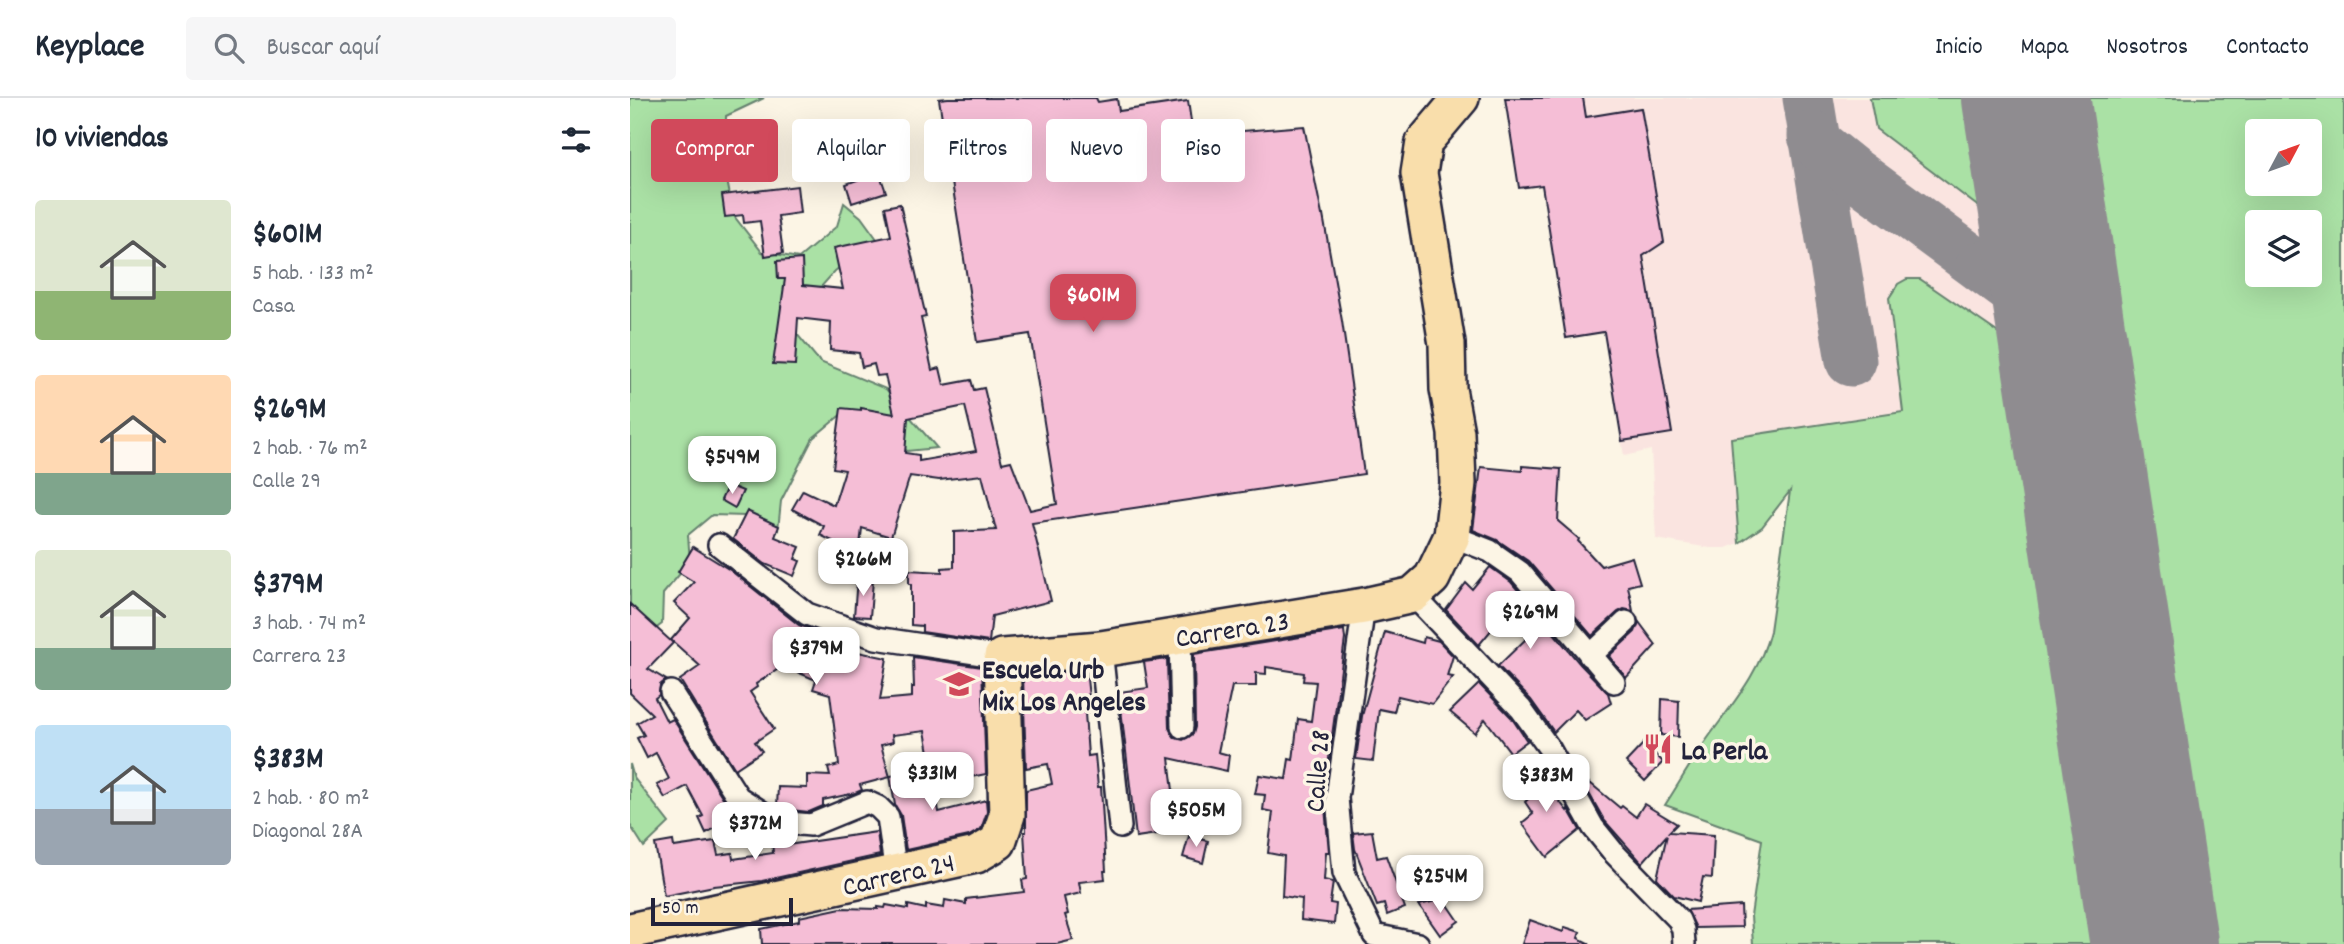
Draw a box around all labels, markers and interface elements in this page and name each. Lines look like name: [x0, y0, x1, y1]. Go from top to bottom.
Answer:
search box: [186, 17, 676, 80]
text: Keyplace: [35, 25, 144, 72]
icon: search: [210, 29, 248, 67]
text: Buscar aquí: [266, 30, 379, 67]
text: Inicio: [1935, 31, 1983, 65]
text: Mapa: [2021, 31, 2068, 65]
text: Nosotros: [2106, 31, 2188, 65]
text: Contacto: [2226, 31, 2309, 65]
text: 10 viviendas: [35, 119, 169, 162]
chip: Comprar: [651, 119, 778, 182]
chip: Alquilar: [792, 119, 910, 182]
chip: Filtros: [924, 119, 1032, 182]
chip: Nuevo: [1046, 119, 1147, 182]
chip: Piso: [1161, 119, 1245, 182]
north arrow: [2245, 119, 2322, 196]
map controls: [2245, 119, 2322, 287]
icon: filters: [557, 121, 595, 159]
button: layers: [2245, 210, 2322, 287]
text: $601M: [252, 215, 322, 258]
icon: home: [91, 228, 175, 312]
text: 5 hab. · 133 m²: [252, 258, 374, 291]
pin: $601M: [1044, 274, 1142, 334]
text: $601M: [1066, 280, 1120, 313]
text: Casa: [252, 291, 295, 324]
text: $269M: [252, 390, 326, 433]
icon: home: [91, 403, 175, 487]
text: 2 hab. · 76 m²: [252, 433, 368, 466]
pin: $549M: [683, 436, 781, 496]
text: $549M: [704, 442, 760, 475]
text: Calle 29: [252, 466, 321, 499]
pin: $266M: [814, 538, 912, 598]
text: $266M: [834, 544, 892, 577]
text: $379M: [252, 565, 323, 608]
icon: home: [91, 578, 175, 662]
pin: $269M: [1481, 592, 1579, 651]
text: $269M: [1502, 597, 1559, 630]
street label: Carrera 23: [1173, 604, 1293, 662]
text: 3 hab. · 74 m²: [252, 608, 366, 641]
pin: $379M: [767, 628, 865, 687]
text: $379M: [789, 633, 843, 666]
text: Carrera 23: [252, 641, 346, 674]
place label: Escuela Urb Mix Los Angeles: [982, 653, 1146, 725]
school or university icon: Escuela Urb Mix Los Angeles: [942, 667, 976, 701]
street label: Calle 28: [1298, 729, 1344, 814]
restaurant icon: La Perla: [1641, 732, 1675, 766]
place label: La Perla: [1681, 734, 1768, 774]
text: $383M: [252, 740, 323, 783]
pin: $331M: [883, 752, 981, 812]
icon: home: [91, 753, 175, 837]
pin: $383M: [1497, 754, 1595, 814]
text: $331M: [907, 758, 957, 791]
text: $383M: [1519, 760, 1573, 793]
text: 2 hab. · 80 m²: [252, 783, 369, 816]
pin: $505M: [1147, 790, 1245, 849]
text: $505M: [1167, 795, 1225, 828]
pin: $372M: [706, 802, 804, 862]
text: $372M: [728, 808, 782, 841]
text: Diagonal 28A: [252, 816, 363, 849]
street label: Carrera 24: [839, 846, 959, 910]
pin: $254M: [1391, 856, 1489, 915]
text: $254M: [1412, 861, 1468, 894]
scale bar: [651, 895, 793, 927]
text: 50 m: [662, 896, 699, 923]

